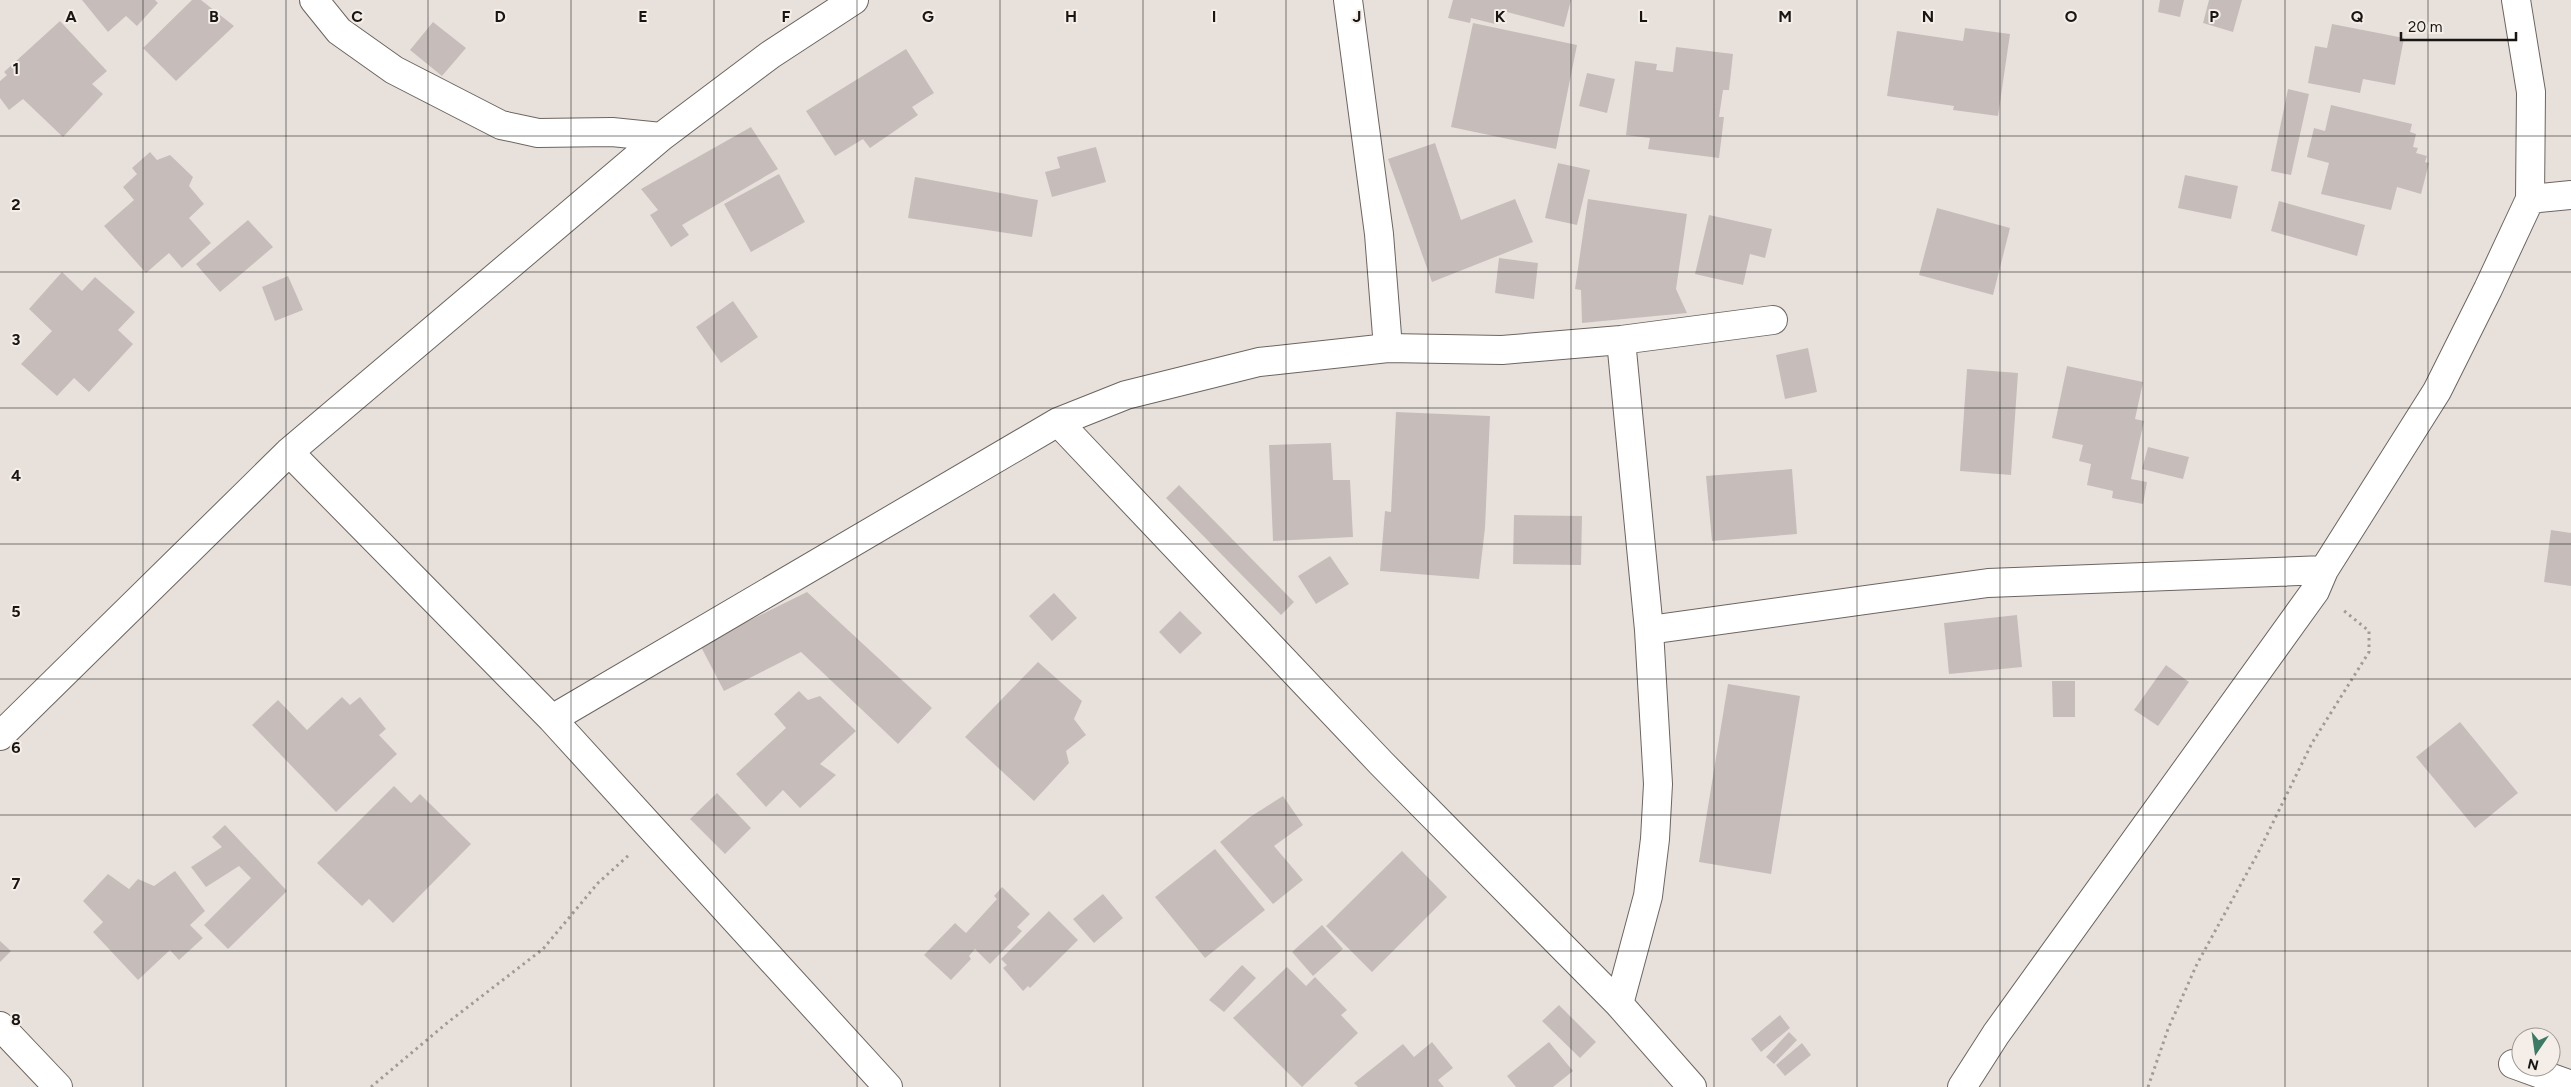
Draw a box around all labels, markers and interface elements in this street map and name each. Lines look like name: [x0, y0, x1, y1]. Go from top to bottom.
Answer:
text: A: [65, 7, 77, 26]
text: B: [209, 7, 219, 26]
text: C: [351, 7, 363, 26]
text: D: [494, 7, 506, 26]
text: E: [638, 7, 648, 26]
text: F: [782, 7, 791, 26]
text: G: [922, 7, 934, 26]
text: H: [1065, 7, 1077, 26]
text: I: [1212, 7, 1216, 26]
text: J: [1353, 7, 1361, 26]
text: K: [1495, 7, 1506, 26]
text: L: [1639, 7, 1648, 26]
text: M: [1778, 7, 1792, 26]
text: N: [1922, 7, 1934, 26]
text: O: [2065, 7, 2078, 26]
text: P: [2209, 7, 2219, 26]
text: Q: [2351, 7, 2364, 26]
scale bar: [2401, 10, 2516, 42]
text: 20 m: [2408, 18, 2442, 36]
text: 1: [13, 59, 19, 78]
text: 2: [11, 195, 21, 214]
text: 3: [12, 330, 21, 349]
text: 4: [11, 466, 21, 485]
text: 5: [11, 602, 21, 621]
text: 6: [11, 738, 21, 757]
text: 7: [12, 874, 21, 893]
text: 8: [11, 1010, 21, 1029]
north arrow: [2511, 1027, 2561, 1077]
text: N: [2526, 1055, 2540, 1074]

